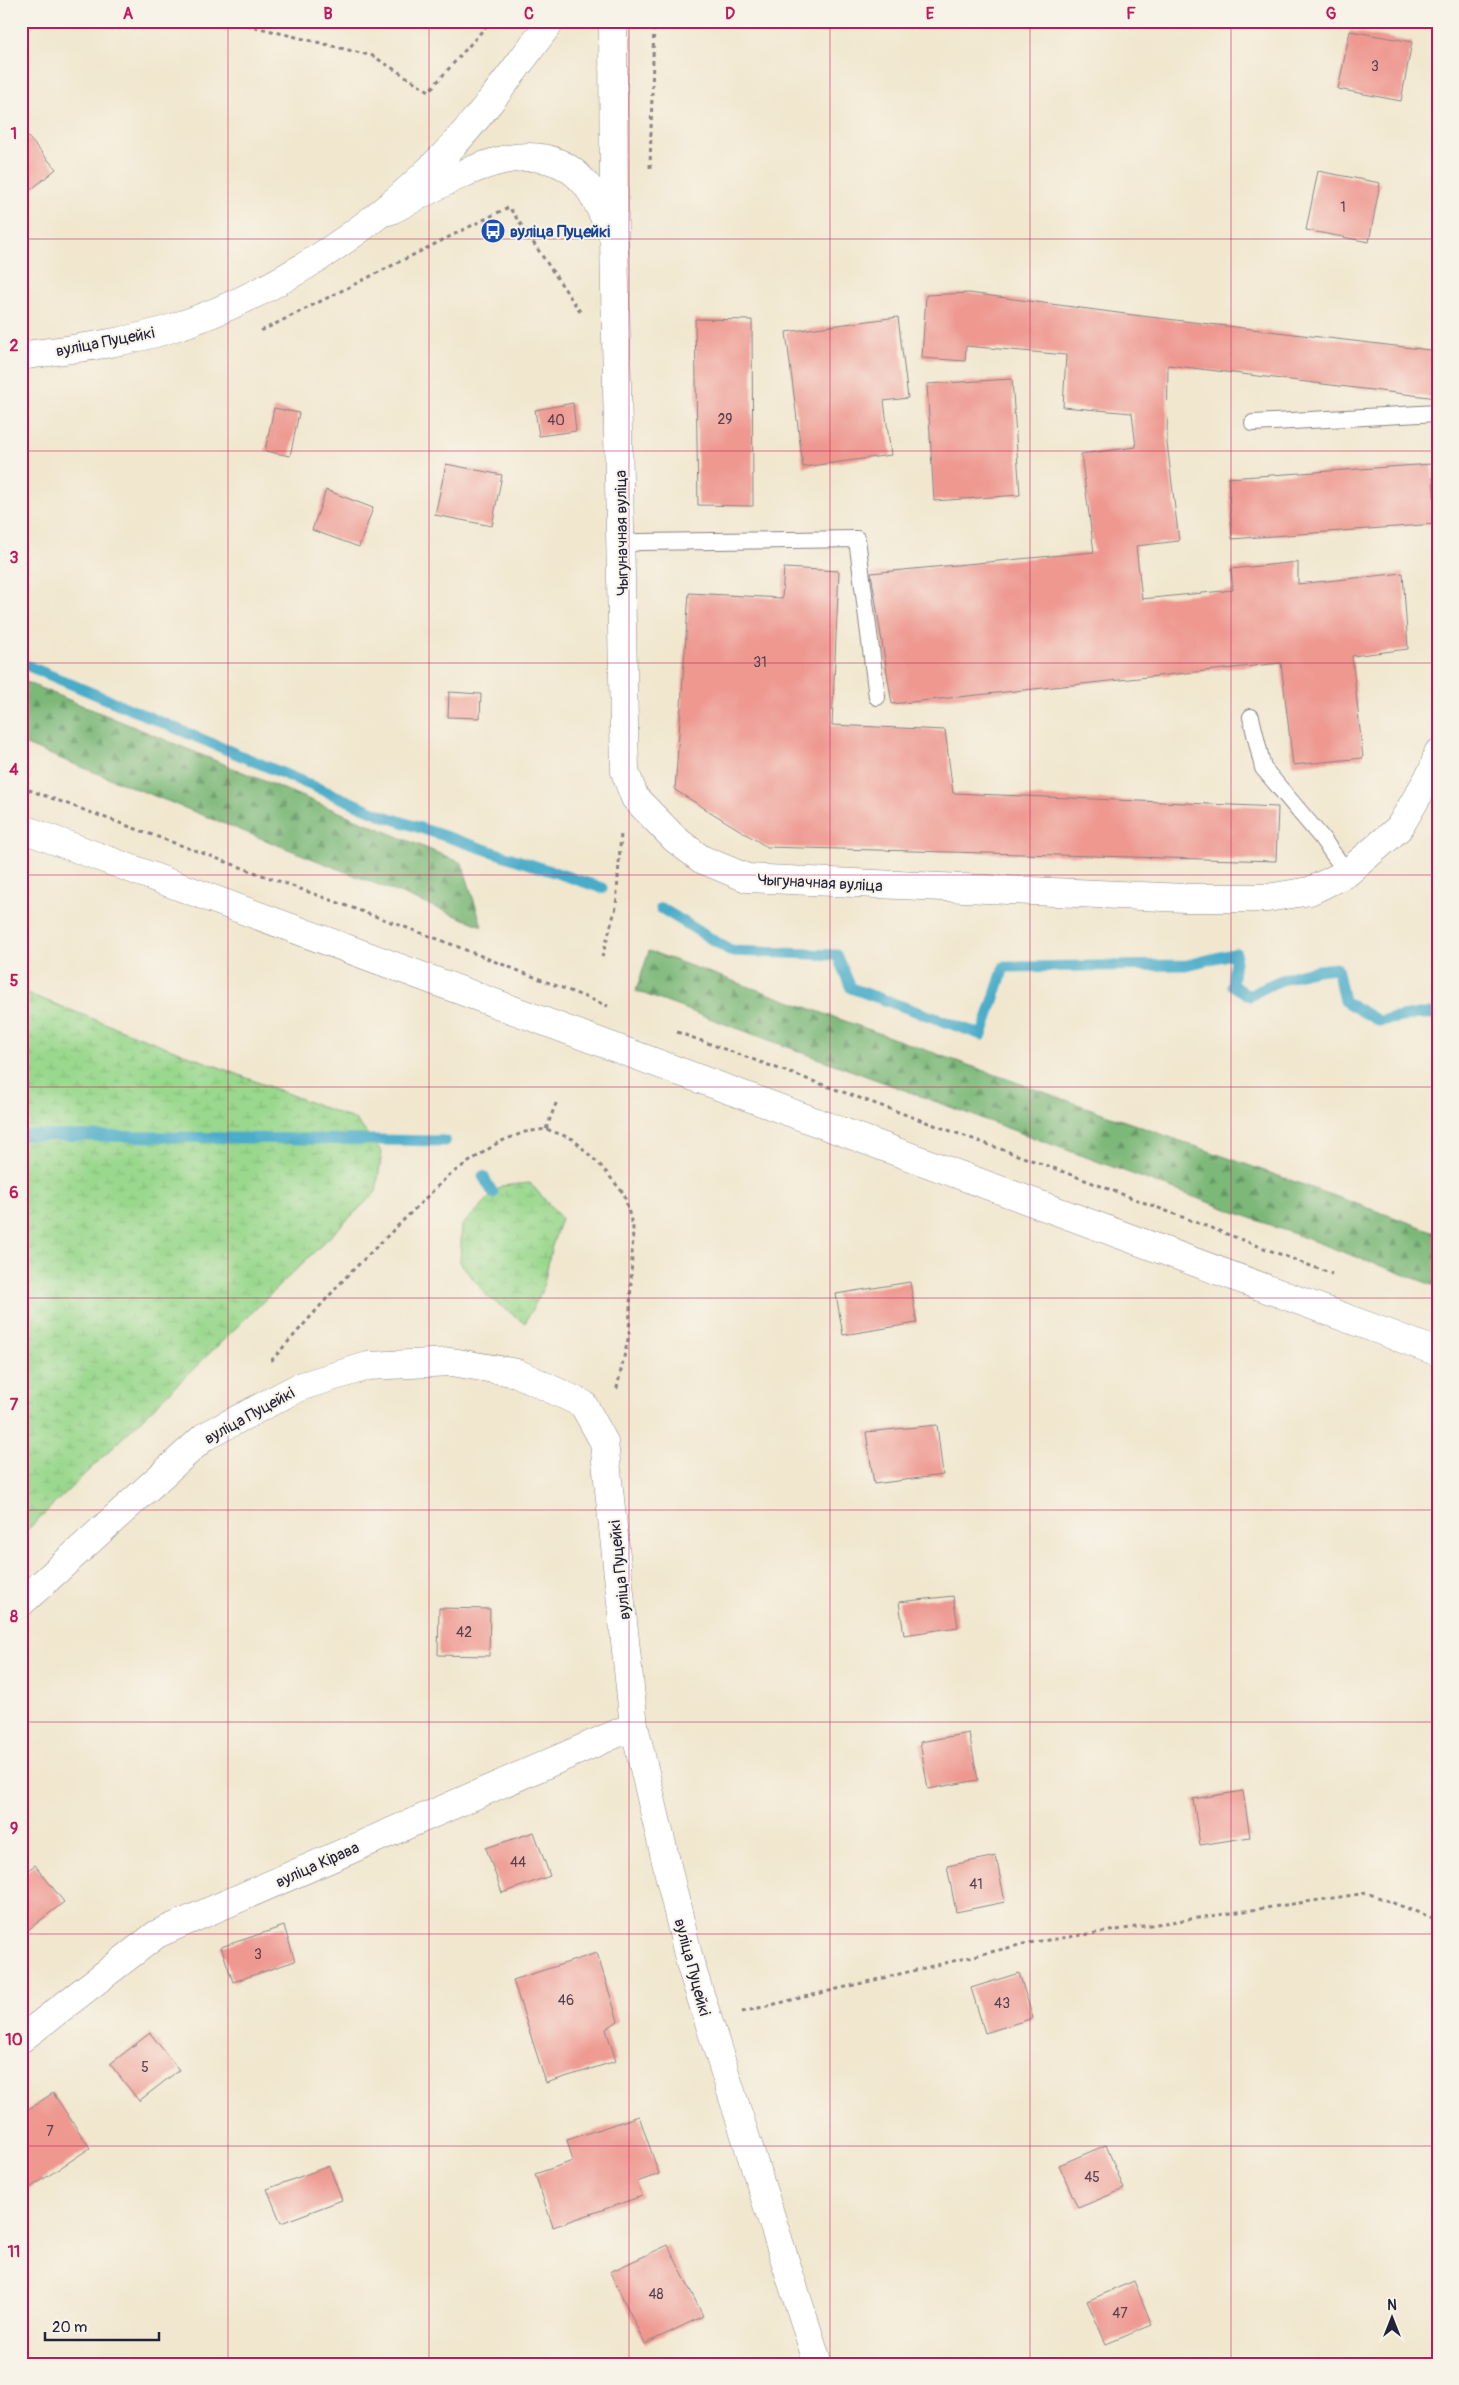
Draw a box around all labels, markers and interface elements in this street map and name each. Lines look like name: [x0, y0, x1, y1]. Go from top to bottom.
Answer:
text: A: [123, 4, 134, 24]
text: B: [323, 4, 333, 24]
text: C: [524, 4, 534, 24]
text: D: [725, 4, 735, 24]
text: E: [926, 4, 935, 24]
text: F: [1126, 4, 1136, 24]
text: G: [1326, 4, 1337, 24]
house number: 3: [1371, 58, 1379, 75]
text: 1: [11, 124, 17, 144]
house number: 1: [1340, 199, 1346, 216]
bus stop icon: вуліца Пуцейкі: [480, 218, 506, 244]
place label: вуліца Пуцейкі: [510, 222, 610, 242]
street label: вуліца Пуцейкі: [54, 323, 156, 361]
text: 2: [10, 336, 19, 356]
house number: 29: [717, 411, 733, 428]
house number: 40: [547, 412, 565, 429]
street label: Чыгуначная вуліца: [611, 470, 633, 596]
text: 3: [10, 548, 19, 568]
house number: 31: [753, 654, 767, 671]
text: 4: [9, 760, 19, 780]
street label: Чыгуначная вуліца: [757, 870, 883, 896]
text: 5: [10, 971, 19, 991]
text: 6: [9, 1183, 19, 1203]
street label: вуліца Пуцейкі: [201, 1383, 298, 1449]
text: 7: [10, 1395, 19, 1415]
street label: вуліца Пуцейкі: [605, 1519, 635, 1621]
text: 8: [10, 1607, 18, 1627]
house number: 42: [456, 1624, 472, 1641]
text: 9: [10, 1819, 18, 1839]
street label: вуліца Кірава: [273, 1838, 362, 1892]
house number: 44: [510, 1854, 526, 1871]
house number: 41: [969, 1876, 983, 1893]
street label: вуліца Пуцейкі: [669, 1916, 715, 2018]
house number: 3: [254, 1946, 262, 1963]
house number: 46: [558, 1992, 574, 2009]
house number: 43: [994, 1995, 1010, 2012]
text: 10: [5, 2030, 23, 2050]
house number: 5: [141, 2059, 149, 2076]
house number: 7: [46, 2123, 54, 2140]
house number: 45: [1084, 2169, 1100, 2186]
text: 11: [8, 2242, 20, 2262]
house number: 48: [648, 2286, 664, 2303]
north arrow: [1366, 2292, 1416, 2342]
text: N: [1387, 2297, 1397, 2314]
house number: 47: [1112, 2305, 1128, 2322]
scale bar: [45, 2310, 159, 2342]
text: 20 m: [52, 2318, 87, 2337]

